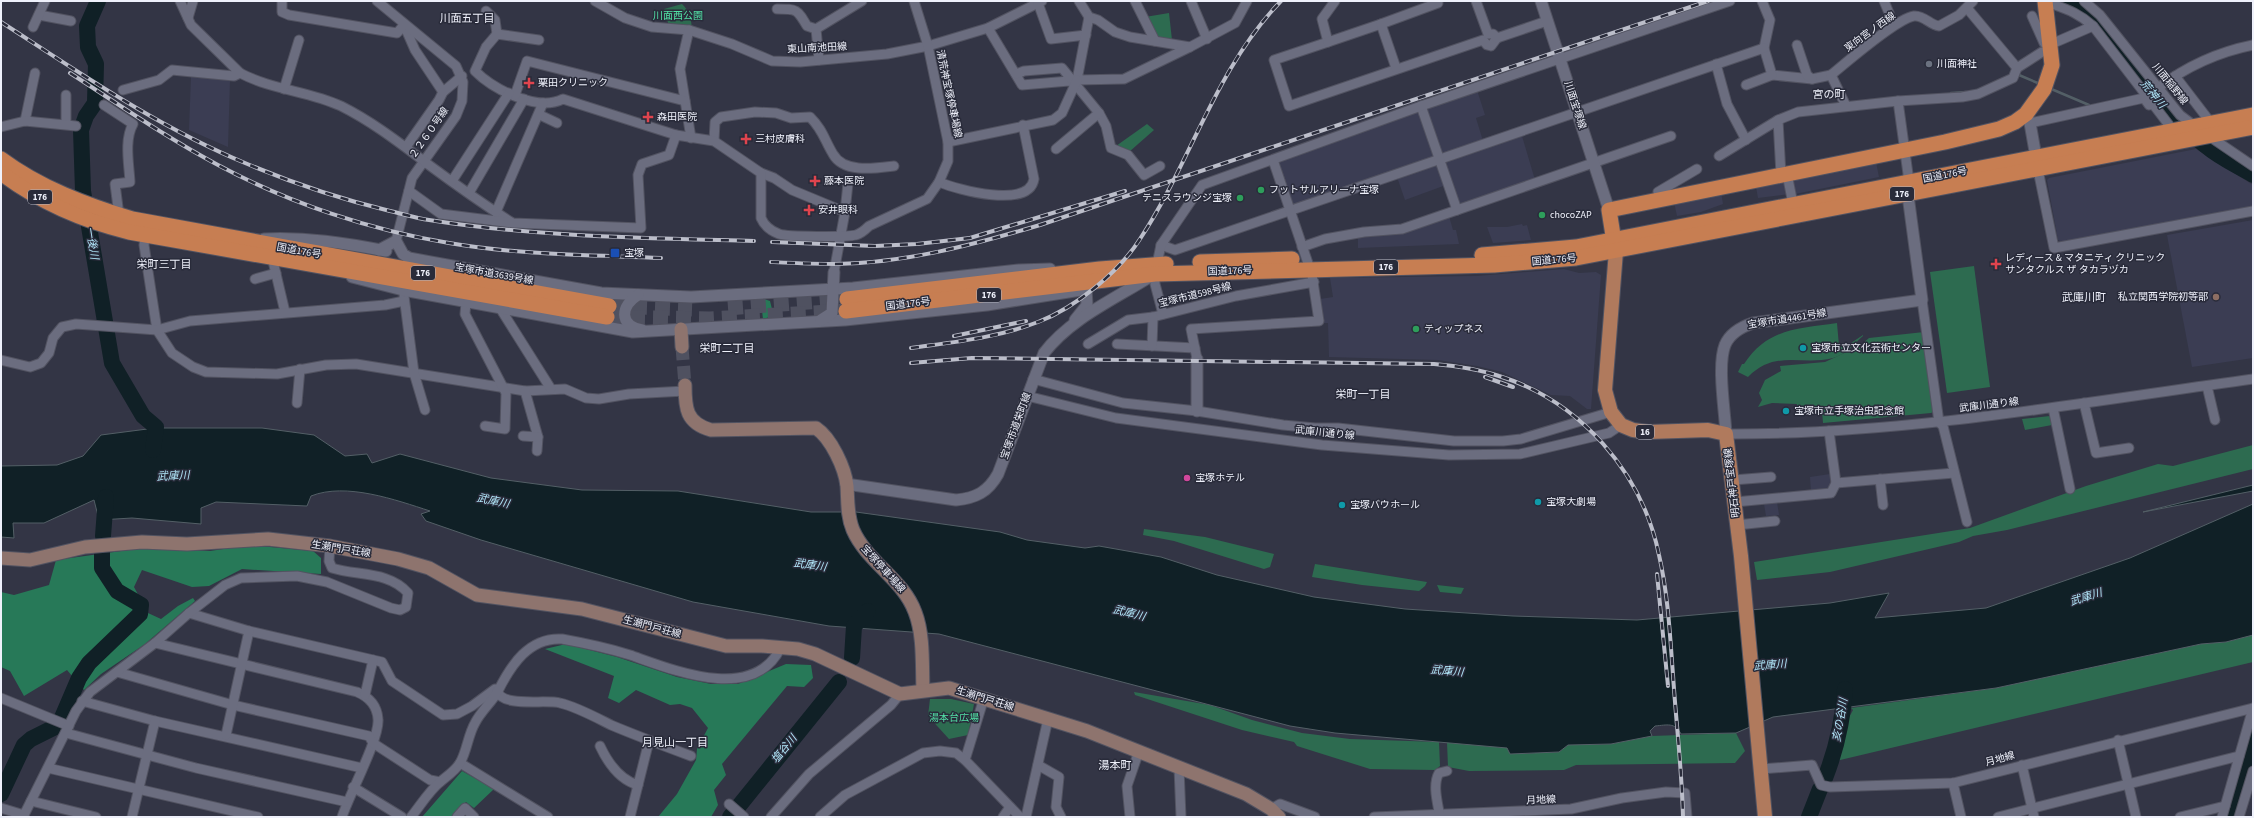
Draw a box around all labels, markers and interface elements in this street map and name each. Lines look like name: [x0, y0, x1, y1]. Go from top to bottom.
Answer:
park label: 川面西公園: [653, 9, 703, 23]
street label: 東向宮ノ西線: [1842, 9, 1898, 55]
district label: 川面五丁目: [440, 11, 495, 26]
street label: 東山南池田線: [787, 39, 847, 57]
street label: 清荒神宝塚停車場線: [933, 49, 965, 139]
place label: 川面神社: [1937, 57, 1977, 71]
marker: 川面神社: [1924, 59, 1934, 69]
street label: 川面稲野線: [2149, 60, 2191, 108]
place label: 栗田クリニック: [538, 76, 608, 90]
marker: 栗田クリニック: [523, 77, 535, 89]
water label: 荒神川: [2137, 77, 2170, 112]
street label: 川面宝塚線: [1561, 79, 1589, 131]
district label: 宮の町: [1813, 87, 1846, 102]
street label: ２２６０号線: [406, 104, 452, 162]
place label: 森田医院: [657, 110, 697, 124]
marker: 森田医院: [642, 111, 654, 123]
place label: 三村皮膚科: [755, 132, 805, 146]
marker: 三村皮膚科: [740, 133, 752, 145]
street label: 国道176号: [1922, 164, 1968, 186]
place label: 藤本医院: [824, 174, 864, 188]
marker: 藤本医院: [809, 175, 821, 187]
place label: フットサルアリーナ宝塚: [1269, 183, 1379, 197]
marker: フットサルアリーナ宝塚: [1256, 185, 1266, 195]
road number: 176: [1890, 187, 1914, 201]
road number: 176: [28, 190, 52, 204]
place label: テニスラウンジ宝塚: [1142, 191, 1232, 205]
marker: テニスラウンジ宝塚: [1235, 193, 1245, 203]
place label: 安井眼科: [818, 203, 858, 217]
marker: 安井眼科: [803, 204, 815, 216]
place label: chocoZAP: [1550, 208, 1592, 222]
marker: chocoZAP: [1537, 210, 1547, 220]
water label: 一後川: [82, 226, 102, 261]
street label: 国道176号: [276, 240, 322, 262]
place label: 宝塚: [624, 246, 644, 260]
marker: 宝塚: [609, 247, 621, 259]
street label: 国道176号: [1531, 251, 1577, 269]
place label: レディース & マタニティ クリニック サンタクルス ザ タカラヅカ: [2005, 251, 2165, 277]
district label: 栄町三丁目: [137, 257, 192, 272]
marker: レディース & マタニティ クリニック サンタクルス ザ タカラヅカ: [1990, 258, 2002, 270]
street label: 宝塚市道3639号線: [453, 260, 535, 288]
road number: 176: [1374, 260, 1398, 274]
street label: 国道176号: [1207, 263, 1253, 279]
road number: 176: [411, 266, 435, 280]
street label: 宝塚市道598号線: [1157, 279, 1233, 311]
road number: 176: [977, 288, 1001, 302]
district label: 武庫川町: [2062, 290, 2106, 305]
place label: 私立関西学院初等部: [2118, 290, 2208, 304]
marker: 私立関西学院初等部: [2211, 292, 2221, 302]
street label: 国道176号: [885, 294, 931, 314]
street label: 宝塚市道4461号線: [1746, 306, 1828, 332]
place label: ティップネス: [1424, 322, 1483, 336]
marker: ティップネス: [1411, 324, 1421, 334]
district label: 栄町二丁目: [700, 341, 755, 356]
place label: 宝塚市立文化芸術センター: [1811, 341, 1931, 355]
marker: 宝塚市立文化芸術センター: [1798, 343, 1808, 353]
district label: 栄町一丁目: [1336, 387, 1391, 402]
street label: 宝塚市道栄町線: [997, 391, 1035, 461]
street label: 武庫川通り線: [1958, 394, 2020, 416]
place label: 宝塚市立手塚治虫記念館: [1794, 404, 1904, 418]
marker: 宝塚市立手塚治虫記念館: [1781, 406, 1791, 416]
street label: 武庫川通り線: [1294, 423, 1356, 443]
road number: 16: [1636, 425, 1654, 439]
street label: 明石神戸宝塚線: [1721, 447, 1743, 519]
water label: 武庫川: [156, 468, 191, 484]
place label: 宝塚ホテル: [1195, 471, 1245, 485]
marker: 宝塚ホテル: [1182, 473, 1192, 483]
water label: 武庫川: [475, 490, 512, 512]
place label: 宝塚大劇場: [1546, 495, 1596, 509]
marker: 宝塚大劇場: [1533, 497, 1543, 507]
place label: 宝塚バウホール: [1350, 498, 1420, 512]
marker: 宝塚バウホール: [1337, 500, 1347, 510]
street label: 生瀬門戸荘線: [310, 537, 372, 561]
street label: 宝塚停車場線: [858, 542, 908, 596]
water label: 武庫川: [793, 555, 828, 575]
water label: 武庫川: [2068, 585, 2105, 609]
water label: 武庫川: [1111, 602, 1148, 625]
street label: 生瀬門戸荘線: [621, 612, 683, 642]
water label: 武庫川: [1753, 656, 1788, 674]
water label: 武庫川: [1430, 662, 1465, 680]
street label: 生瀬門戸荘線: [954, 684, 1016, 714]
water label: 亥の谷川: [1829, 696, 1851, 743]
park label: 湯本台広場: [929, 711, 979, 725]
water label: 塩谷川: [768, 731, 801, 767]
district label: 月見山一丁目: [642, 735, 708, 750]
street label: 月地線: [1984, 748, 2016, 770]
district label: 湯本町: [1099, 758, 1132, 773]
street label: 月地線: [1526, 792, 1556, 808]

